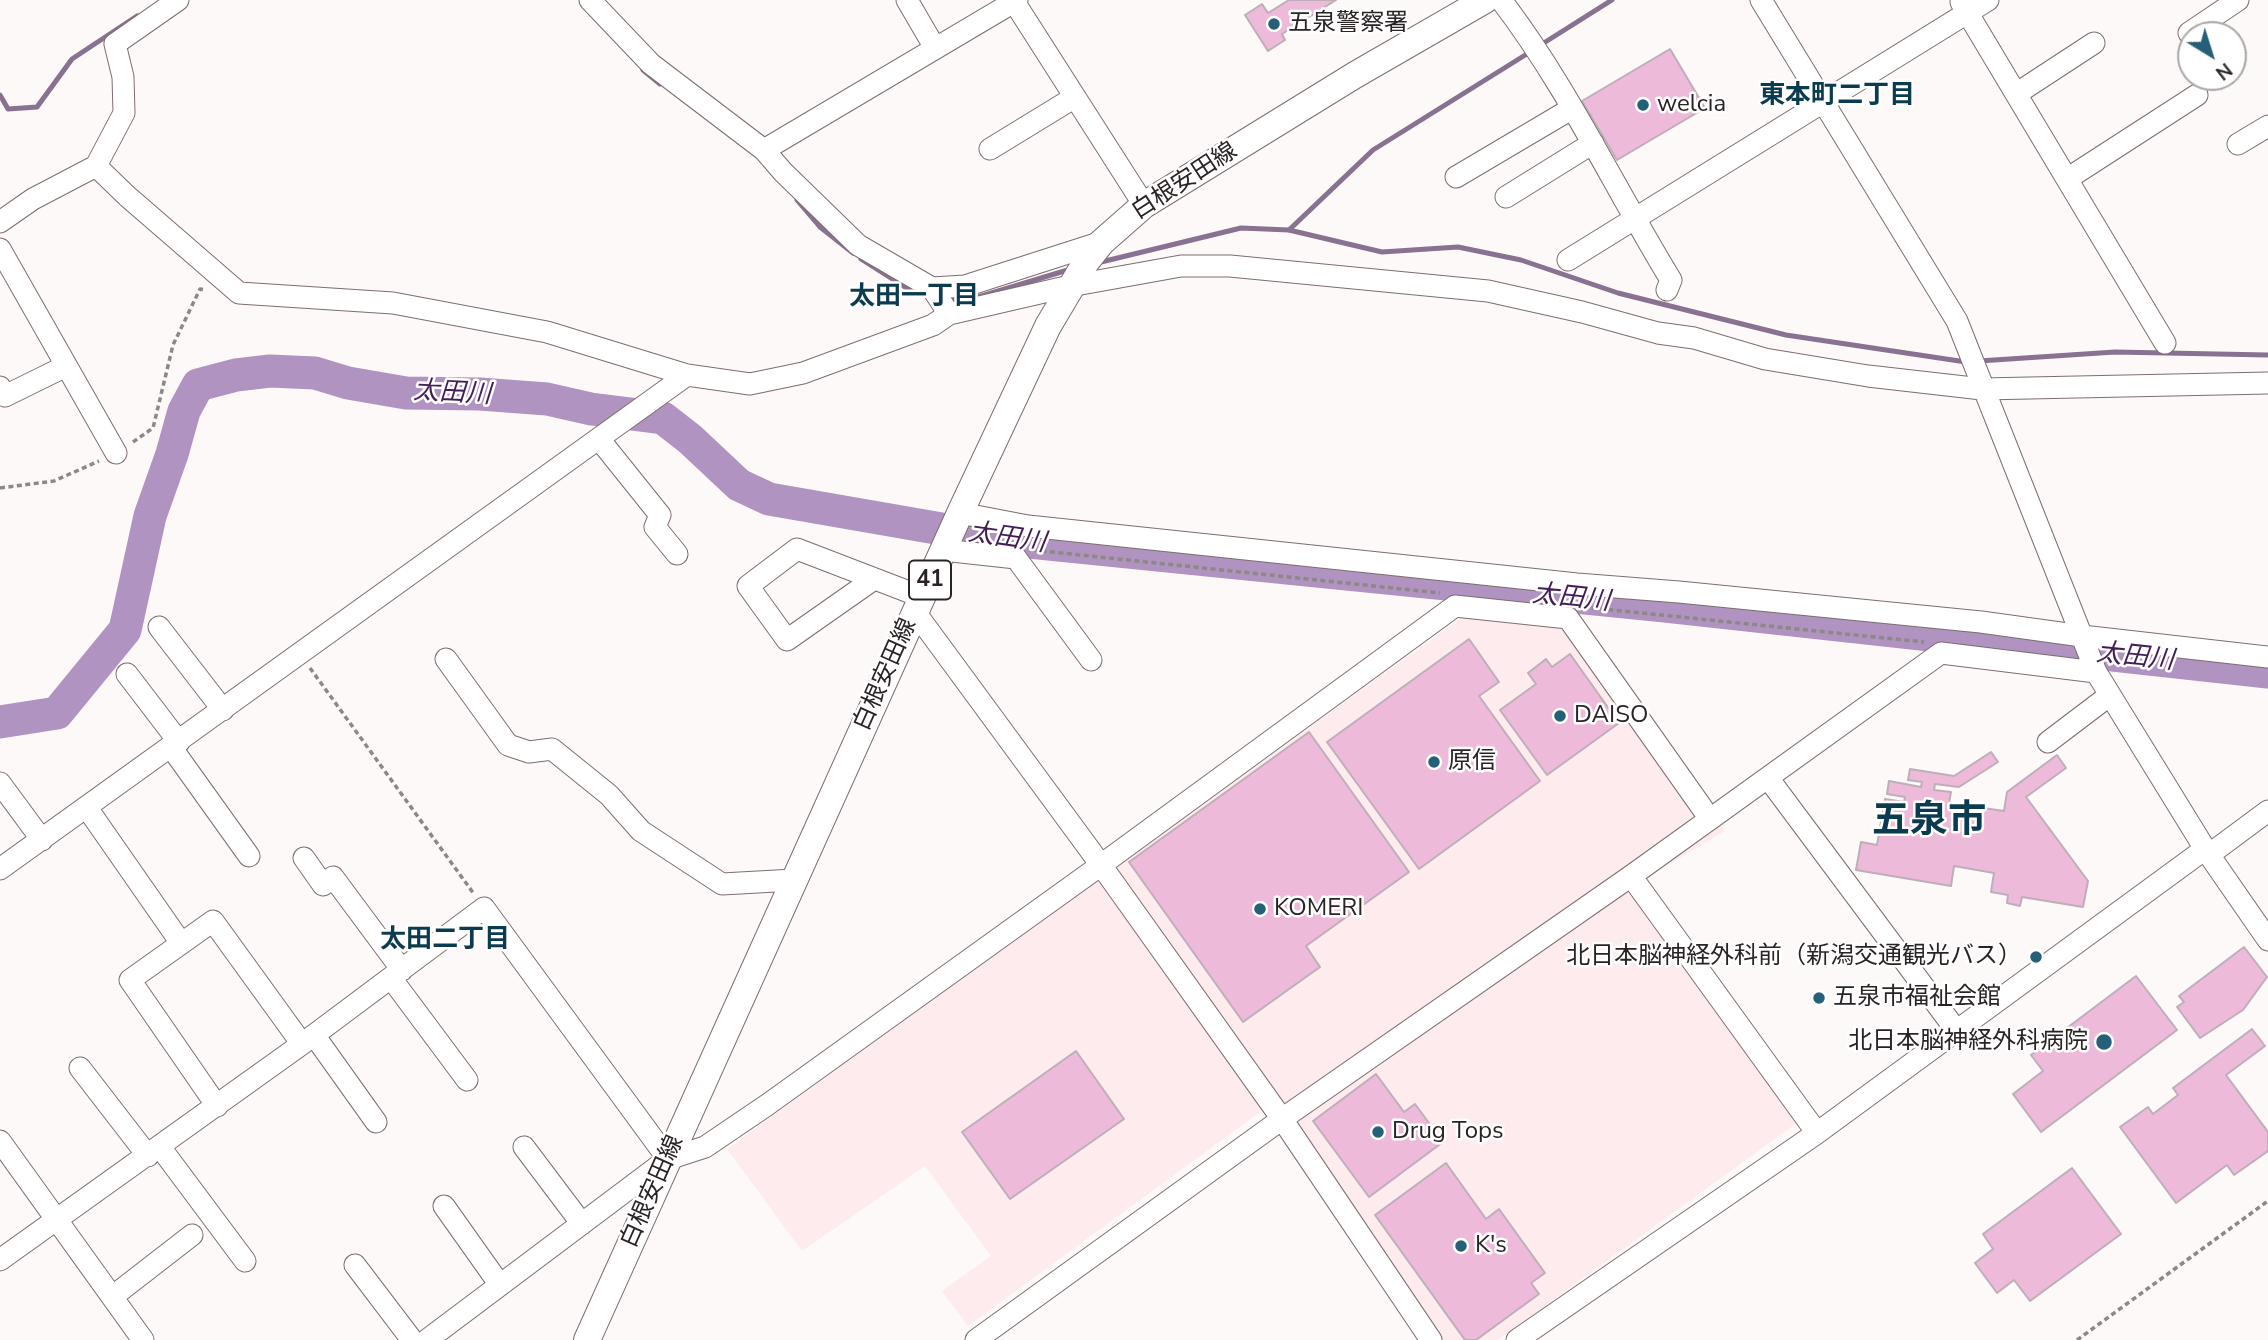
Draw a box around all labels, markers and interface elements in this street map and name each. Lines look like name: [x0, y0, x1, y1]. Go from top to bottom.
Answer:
place label: 五泉警察署: [1288, 10, 1408, 38]
marker: 五泉警察署: [1266, 16, 1282, 32]
north arrow: [2177, 21, 2247, 91]
text: N: [2210, 56, 2237, 86]
district label: 東本町二丁目: [1759, 81, 1915, 113]
place label: welcia: [1657, 91, 1726, 119]
marker: welcia: [1635, 97, 1651, 113]
street label: 白根安田線: [1127, 137, 1243, 227]
district label: 太田一丁目: [849, 282, 979, 314]
water label: 太田川: [412, 376, 492, 412]
water label: 太田川: [966, 518, 1048, 560]
road number: 41: [909, 560, 951, 600]
water label: 太田川: [1531, 579, 1611, 619]
street label: 白根安田線: [848, 614, 924, 736]
water label: 太田川: [2095, 638, 2175, 678]
place label: DAISO: [1574, 702, 1648, 730]
marker: DAISO: [1552, 708, 1568, 724]
place label: 原信: [1448, 748, 1496, 776]
marker: 原信: [1426, 754, 1442, 770]
district label: 五泉市: [1872, 800, 1986, 846]
place label: KOMERI: [1274, 895, 1363, 923]
marker: KOMERI: [1252, 901, 1268, 917]
district label: 太田二丁目: [380, 925, 510, 957]
place label: 北日本脳神経外科前（新潟交通観光バス）: [1566, 943, 2022, 971]
marker: 北日本脳神経外科前（新潟交通観光バス）: [2028, 949, 2044, 965]
place label: 五泉市福祉会館: [1833, 984, 2001, 1012]
marker: 五泉市福祉会館: [1811, 990, 1827, 1006]
place label: 北日本脳神経外科病院: [1848, 1028, 2088, 1056]
marker: 北日本脳神経外科病院: [2094, 1032, 2114, 1052]
place label: Drug Tops: [1392, 1118, 1504, 1146]
marker: Drug Tops: [1370, 1124, 1386, 1140]
street label: 白根安田線: [615, 1131, 691, 1253]
place label: K's: [1475, 1232, 1507, 1260]
marker: K's: [1453, 1238, 1469, 1254]

